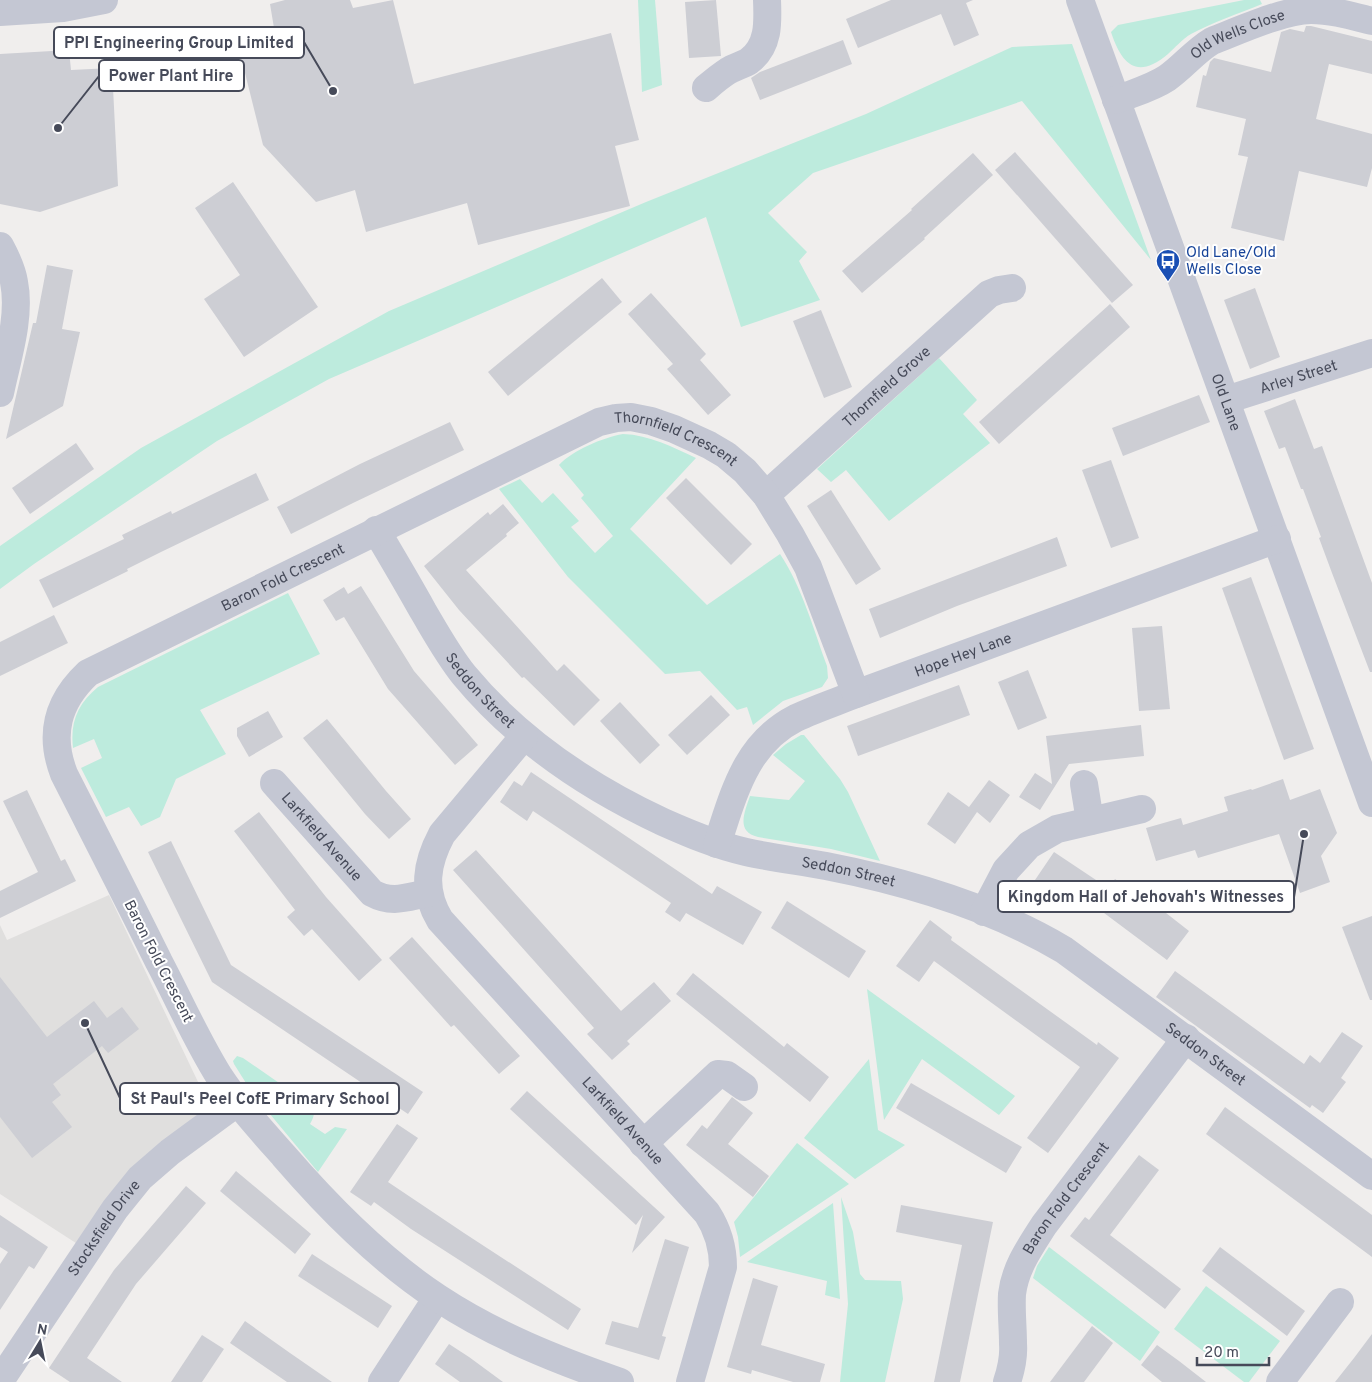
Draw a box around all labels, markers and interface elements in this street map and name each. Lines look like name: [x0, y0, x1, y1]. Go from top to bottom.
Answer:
street label: Old Wells Close: [1187, 7, 1288, 65]
callout: PPI Engineering Group Limited: [54, 27, 304, 58]
text: PPI Engineering Group Limited: [64, 34, 294, 54]
callout: Power Plant Hire: [99, 60, 244, 91]
text: Power Plant Hire: [108, 67, 234, 87]
place label: Old Lane/Old Wells Close: [1186, 244, 1276, 280]
bus stop icon: Old Lane/Old Wells Close: [1155, 248, 1181, 282]
street label: Thornfield Grove: [839, 343, 935, 432]
street label: Arley Street: [1258, 357, 1340, 400]
street label: Old Lane: [1206, 371, 1244, 434]
street label: Thornfield Crescent: [613, 409, 741, 471]
street label: Baron Fold Crescent: [219, 540, 348, 617]
street label: Hope Hey Lane: [912, 629, 1015, 683]
street label: Seddon Street: [440, 650, 518, 733]
street label: Larkfield Avenue: [276, 789, 365, 886]
street label: Seddon Street: [800, 854, 897, 892]
callout: Kingdom Hall of Jehovah's Witnesses: [998, 881, 1294, 912]
text: Kingdom Hall of Jehovah's Witnesses: [1008, 888, 1284, 908]
street label: Baron Fold Crescent: [119, 897, 197, 1026]
street label: Seddon Street: [1161, 1019, 1249, 1091]
street label: Larkfield Avenue: [577, 1074, 667, 1170]
callout: St Paul's Peel CofE Primary School: [120, 1083, 399, 1114]
text: St Paul's Peel CofE Primary School: [130, 1090, 390, 1110]
street label: Baron Fold Crescent: [1020, 1139, 1114, 1259]
street label: Stocksfield Drive: [65, 1177, 145, 1280]
north arrow: [15, 1317, 65, 1367]
text: N: [36, 1321, 48, 1340]
scale bar: [1197, 1334, 1270, 1366]
text: 20 m: [1204, 1344, 1239, 1363]

